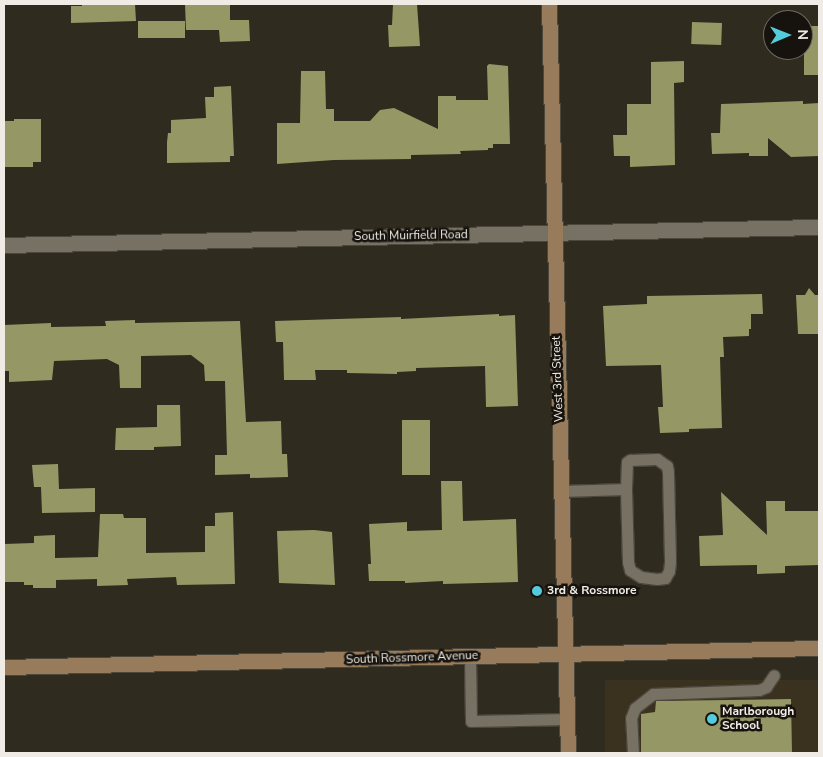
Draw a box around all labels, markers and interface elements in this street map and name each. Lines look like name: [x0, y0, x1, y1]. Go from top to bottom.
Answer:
north arrow: [763, 10, 813, 60]
text: N: [793, 29, 812, 40]
street label: South Muirfield Road: [354, 228, 468, 244]
street label: West 3rd Street: [549, 336, 567, 422]
place label: 3rd & Rossmore: [547, 584, 636, 598]
marker: 3rd & Rossmore: [531, 585, 543, 597]
street label: South Rossmore Avenue: [346, 648, 478, 668]
place label: Marlborough School: [722, 705, 794, 733]
marker: Marlborough School: [706, 713, 718, 725]

